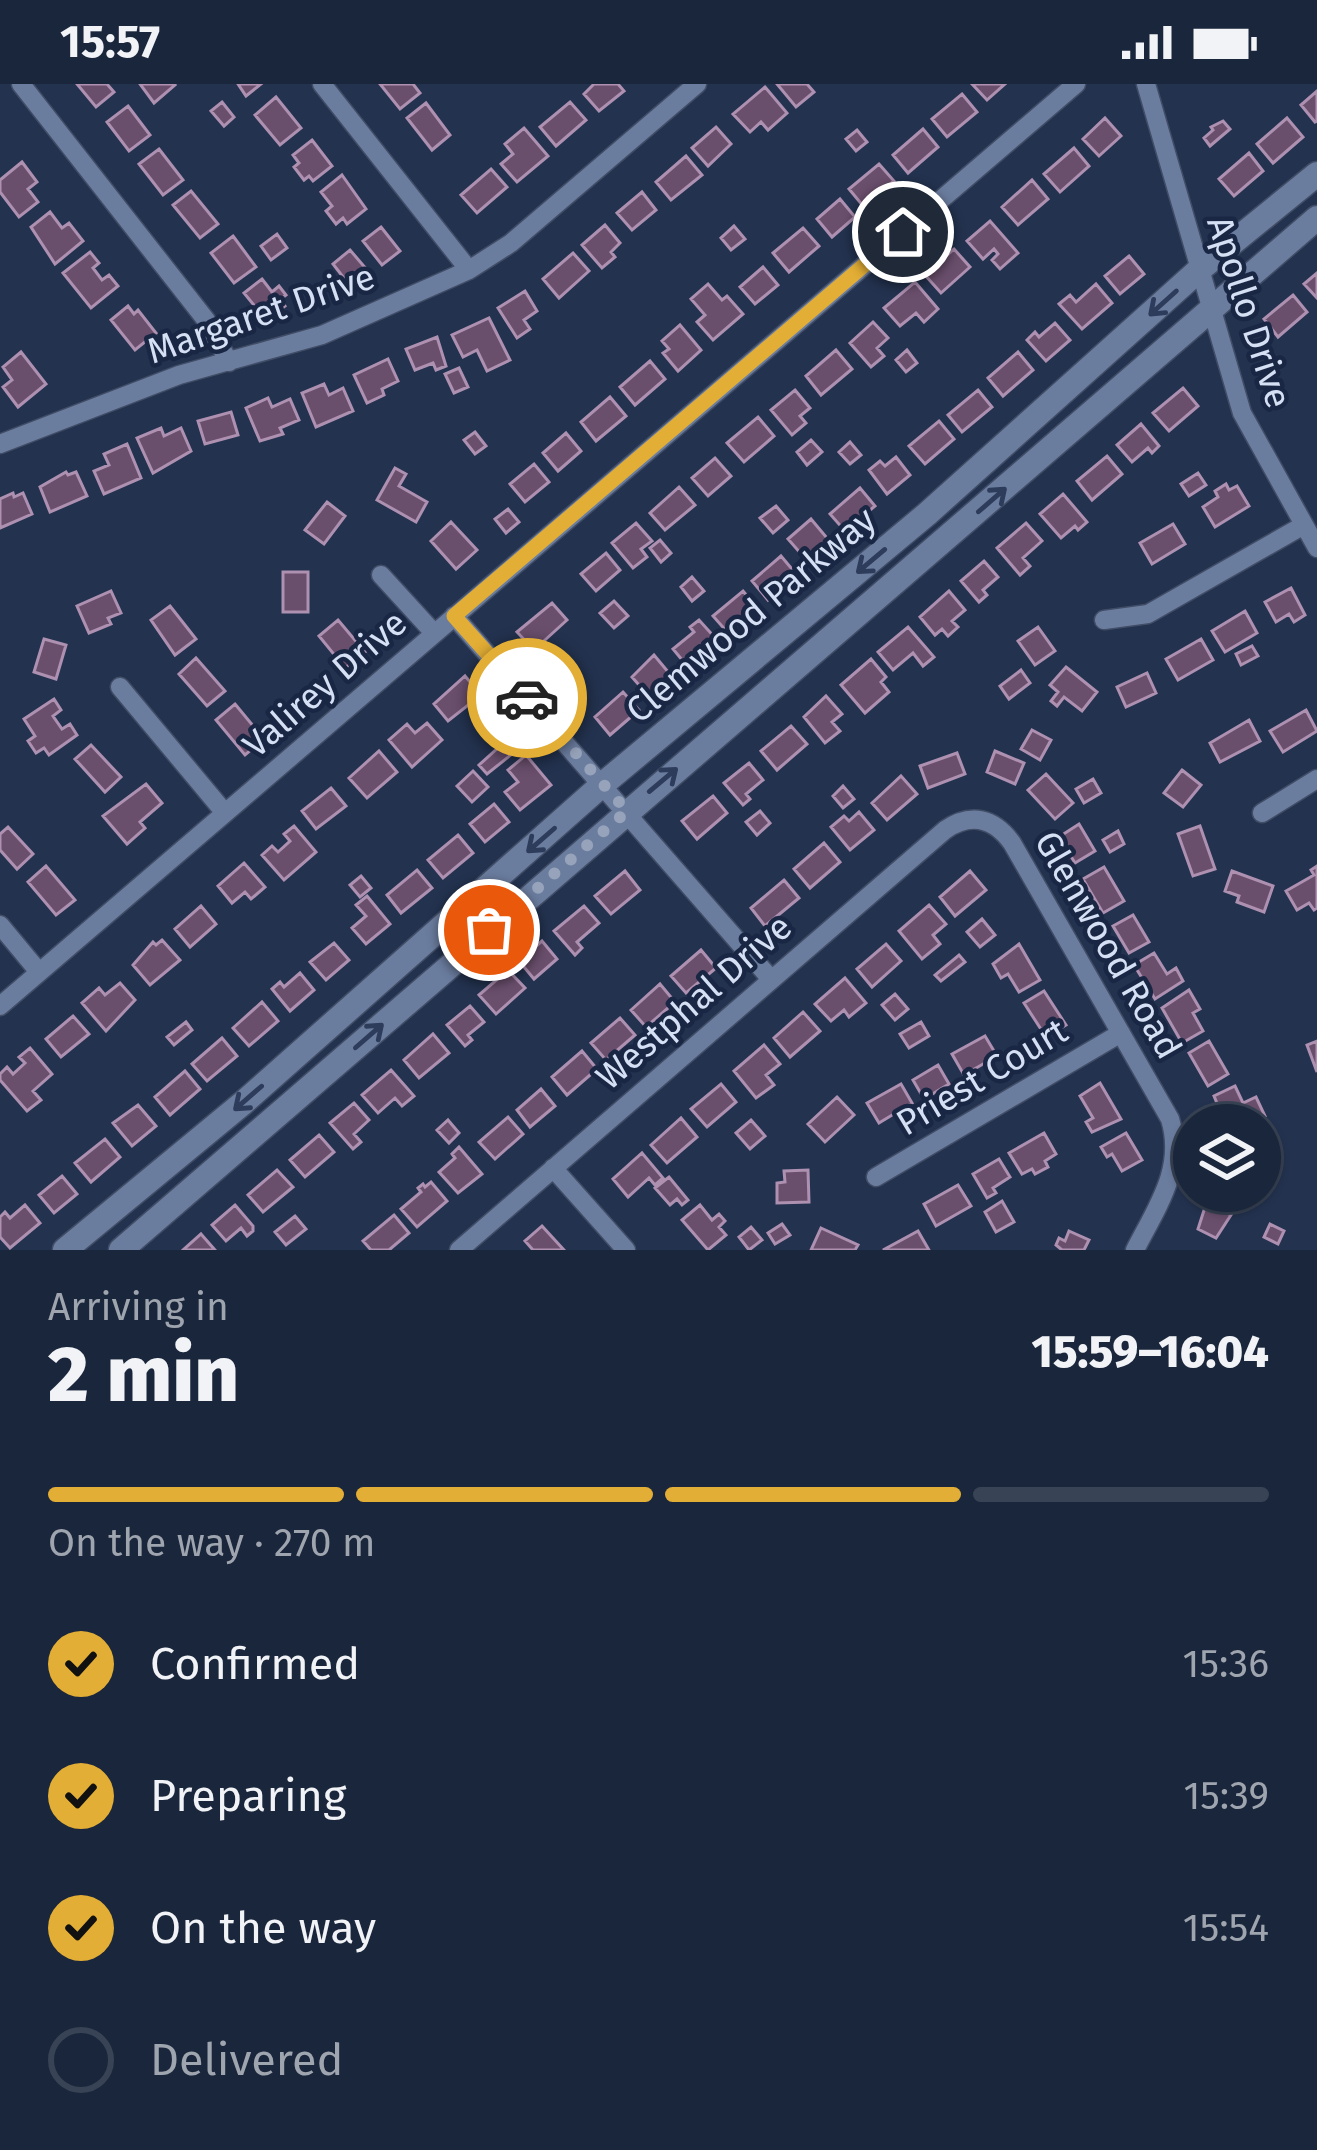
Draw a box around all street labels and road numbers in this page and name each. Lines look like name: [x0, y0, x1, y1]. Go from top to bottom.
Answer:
street label: Apollo Drive: [1197, 211, 1301, 413]
street label: Margaret Drive: [141, 254, 381, 374]
street label: Clemwood Parkway: [617, 498, 885, 732]
street label: Valirey Drive: [234, 601, 416, 767]
street label: Glenwood Road: [1025, 823, 1191, 1067]
street label: Westphal Drive: [587, 905, 801, 1099]
street label: Priest Court: [889, 1009, 1075, 1145]

